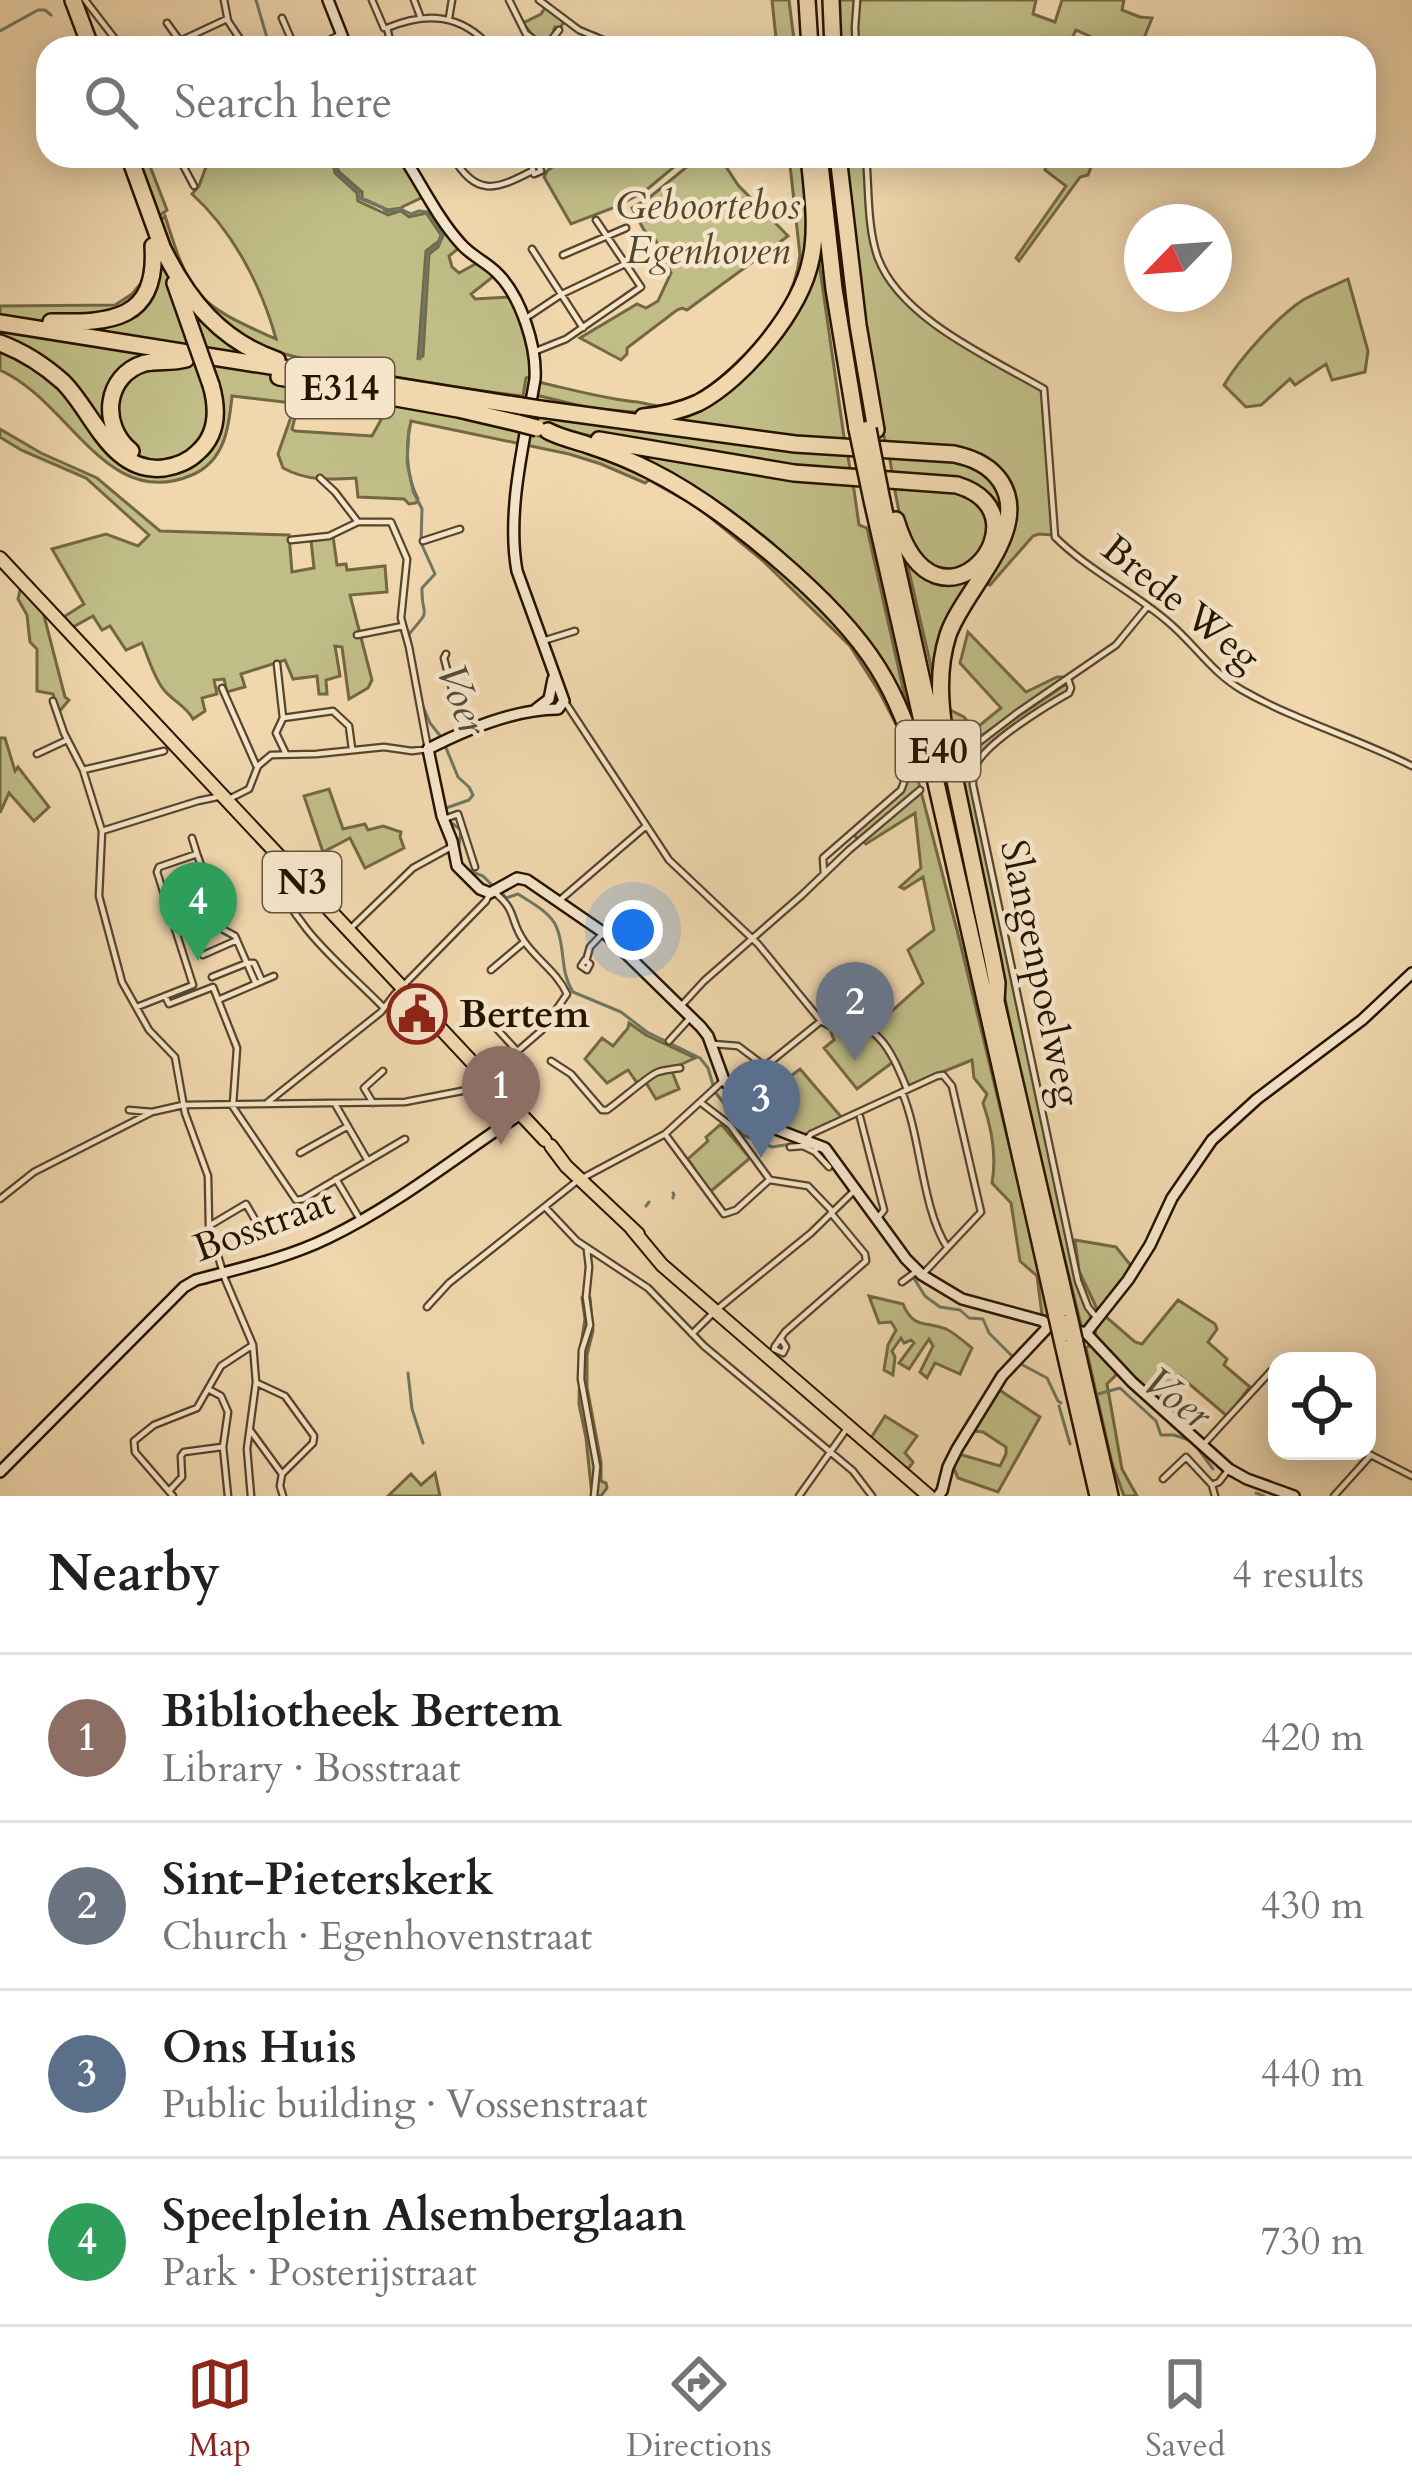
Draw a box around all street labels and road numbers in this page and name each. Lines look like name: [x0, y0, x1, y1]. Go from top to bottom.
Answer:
road number: E314: [286, 358, 394, 418]
street label: Brede Weg: [1090, 523, 1272, 683]
road number: E40: [896, 721, 980, 781]
street label: Slangenpoelweg: [987, 835, 1095, 1111]
road number: N3: [263, 852, 341, 912]
street label: Bosstraat: [186, 1175, 342, 1275]

